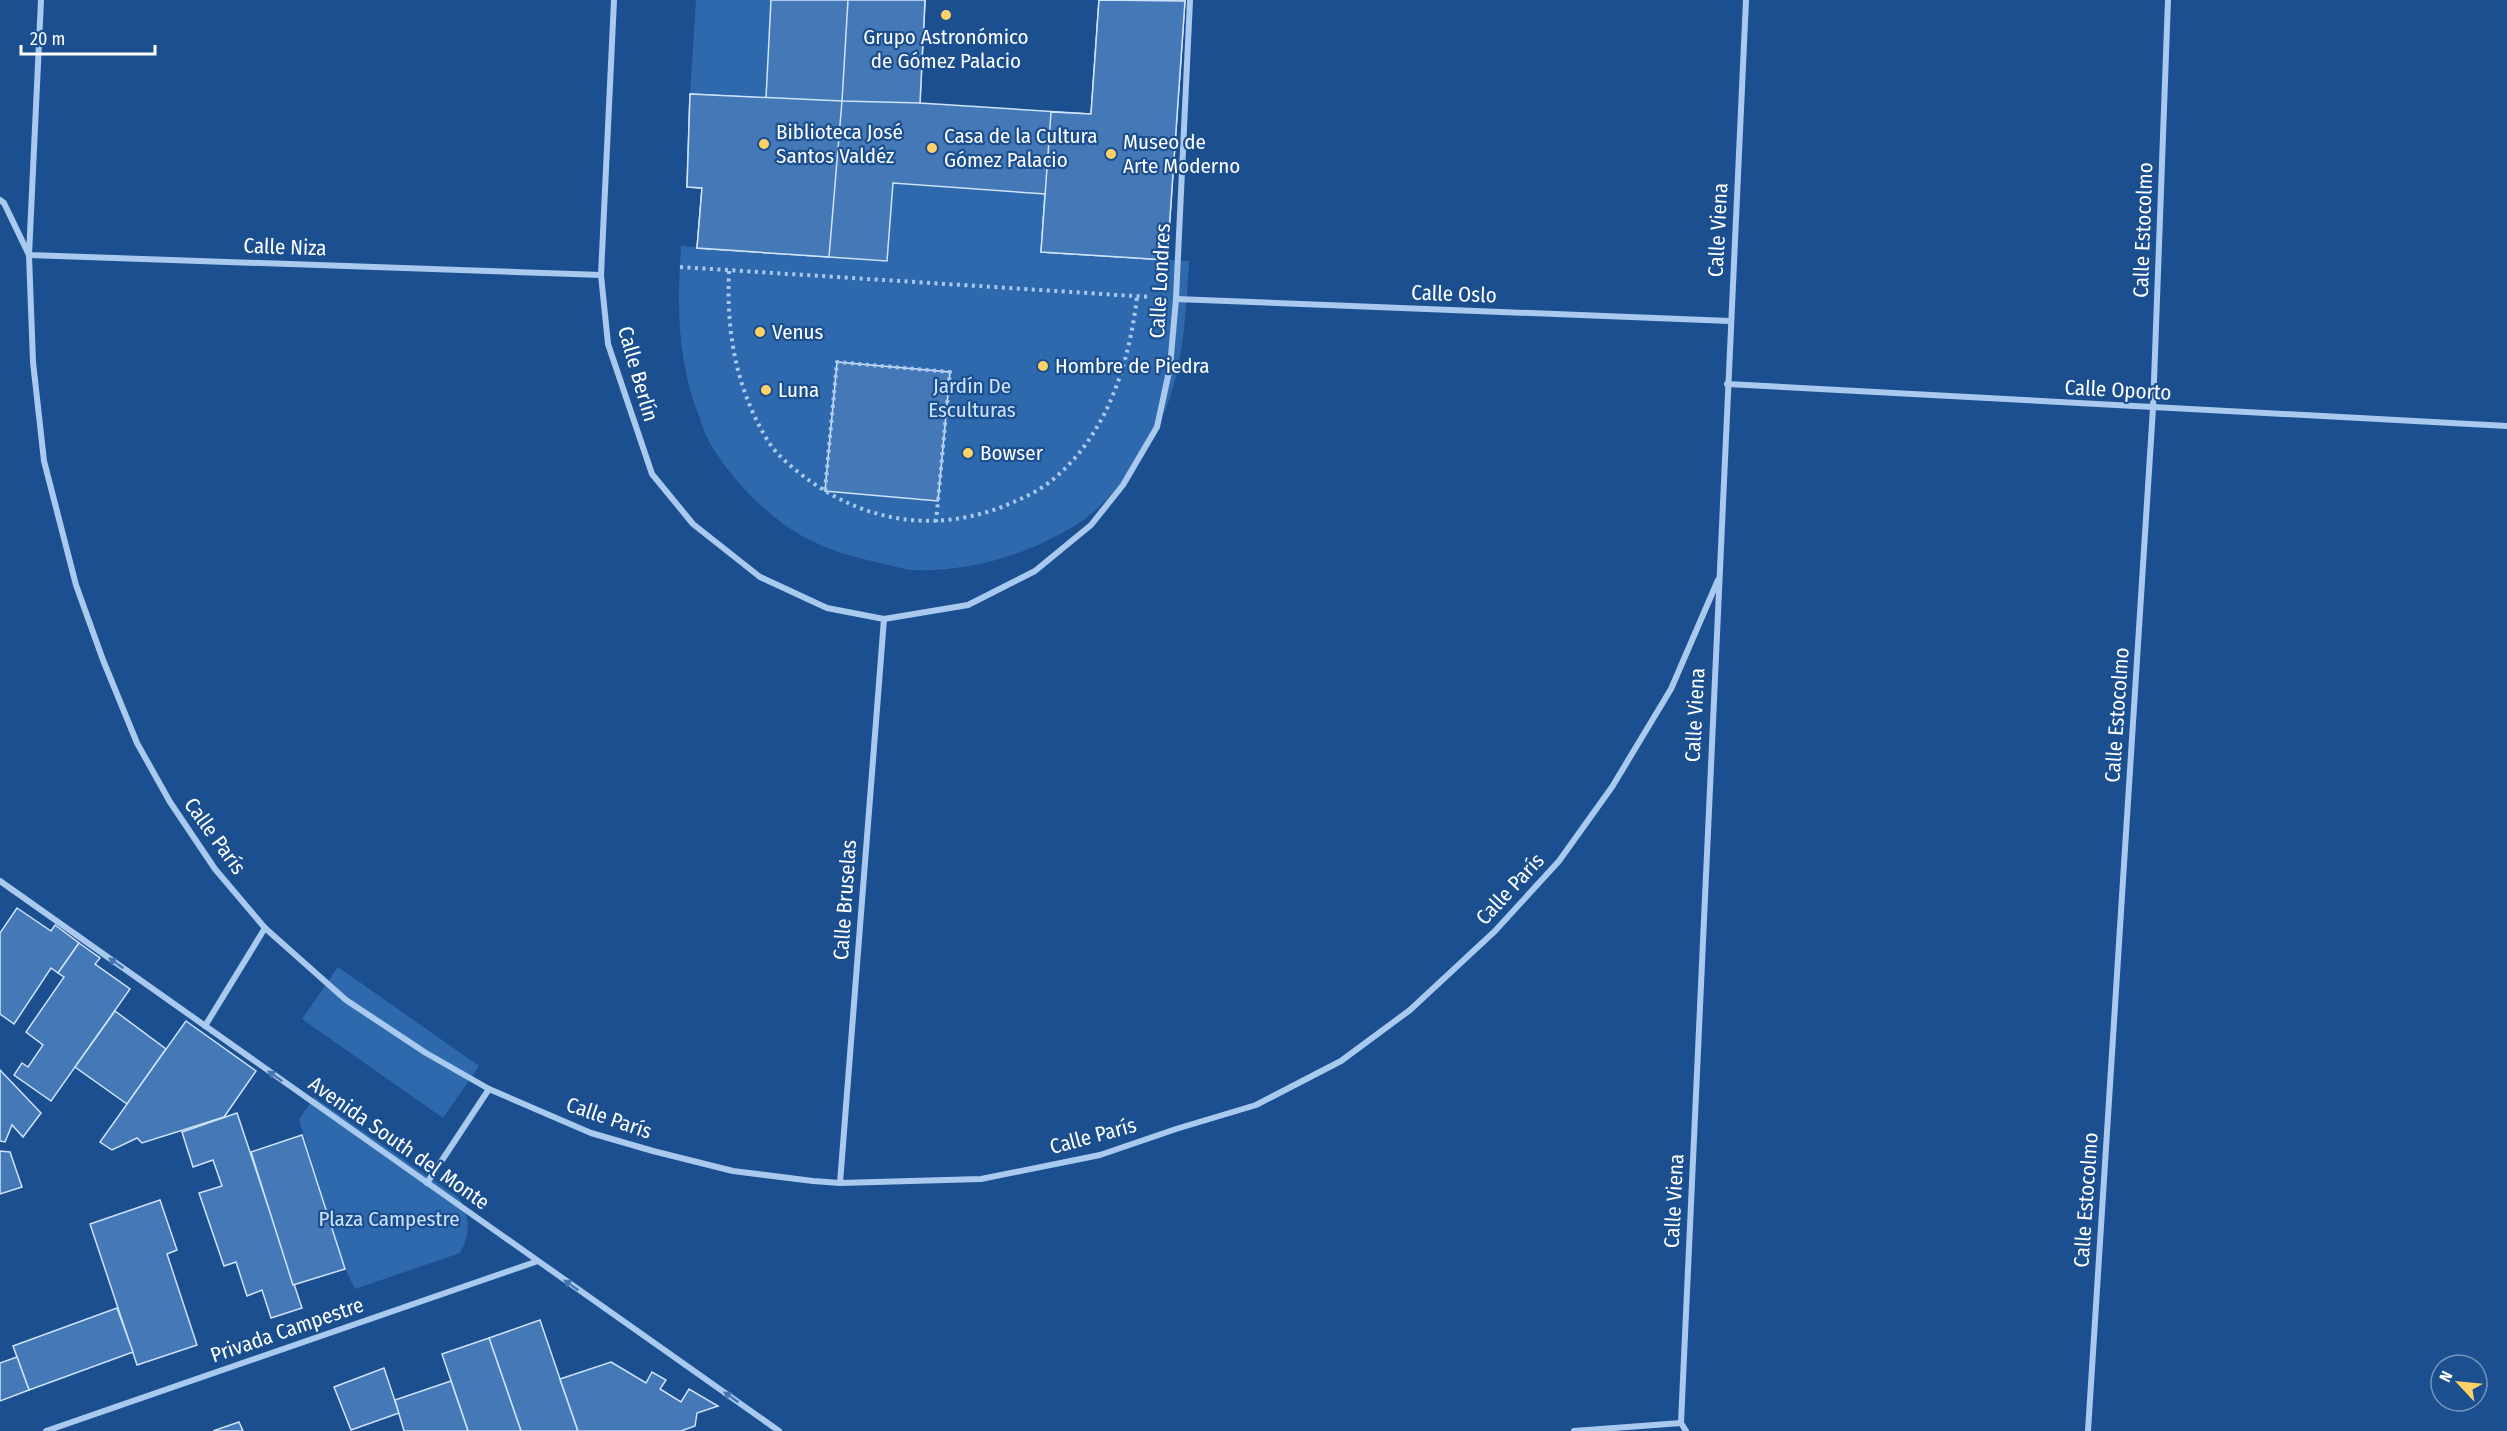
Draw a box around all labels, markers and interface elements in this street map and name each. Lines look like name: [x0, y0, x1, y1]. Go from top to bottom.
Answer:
marker: Grupo Astronómico de Gómez Palacio: [939, 8, 953, 22]
scale bar: [21, 18, 154, 56]
place label: Grupo Astronómico de Gómez Palacio: [863, 24, 1029, 74]
text: 20 m: [30, 28, 65, 50]
place label: Biblioteca José Santos Valdéz: [776, 119, 903, 169]
place label: Casa de la Cultura Gómez Palacio: [944, 123, 1098, 173]
place label: Museo de Arte Moderno: [1123, 129, 1240, 179]
marker: Biblioteca José Santos Valdéz: [757, 137, 771, 151]
marker: Casa de la Cultura Gómez Palacio: [925, 141, 939, 155]
marker: Museo de Arte Moderno: [1104, 147, 1118, 161]
street label: Calle Estocolmo: [2128, 162, 2158, 298]
street label: Calle Viena: [1703, 182, 1733, 278]
street label: Calle Londres: [1144, 223, 1176, 339]
street label: Calle Niza: [243, 233, 327, 261]
street label: Calle Oslo: [1411, 280, 1497, 308]
place label: Venus: [772, 319, 824, 345]
street label: Calle Berlín: [612, 323, 664, 425]
marker: Venus: [753, 325, 767, 339]
place label: Hombre de Piedra: [1055, 353, 1210, 379]
marker: Hombre de Piedra: [1036, 359, 1050, 373]
park label: Jardín De Esculturas: [928, 373, 1016, 423]
street label: Calle Oporto: [2064, 374, 2172, 406]
place label: Luna: [778, 377, 819, 403]
marker: Luna: [759, 383, 773, 397]
place label: Bowser: [980, 440, 1044, 466]
marker: Bowser: [961, 446, 975, 460]
street label: Calle Estocolmo: [2099, 647, 2135, 783]
street label: Calle Viena: [1680, 667, 1710, 763]
street label: Calle París: [178, 793, 252, 880]
street label: Calle Bruselas: [828, 839, 862, 961]
street label: Calle París: [1470, 848, 1550, 930]
one-way arrow: [108, 957, 124, 969]
one-way arrow: [267, 1070, 283, 1082]
street label: Avenida South del Monte: [304, 1071, 494, 1215]
street label: Calle París: [563, 1091, 655, 1145]
street label: Calle París: [1047, 1112, 1139, 1160]
street label: Calle Estocolmo: [2068, 1132, 2104, 1268]
street label: Calle Viena: [1659, 1153, 1689, 1249]
park label: Plaza Campestre: [318, 1206, 460, 1232]
one-way arrow: [564, 1279, 580, 1291]
street label: Privada Campestre: [207, 1292, 367, 1368]
north arrow: [2429, 1353, 2489, 1413]
text: N: [2435, 1368, 2457, 1385]
one-way arrow: [723, 1391, 739, 1403]

